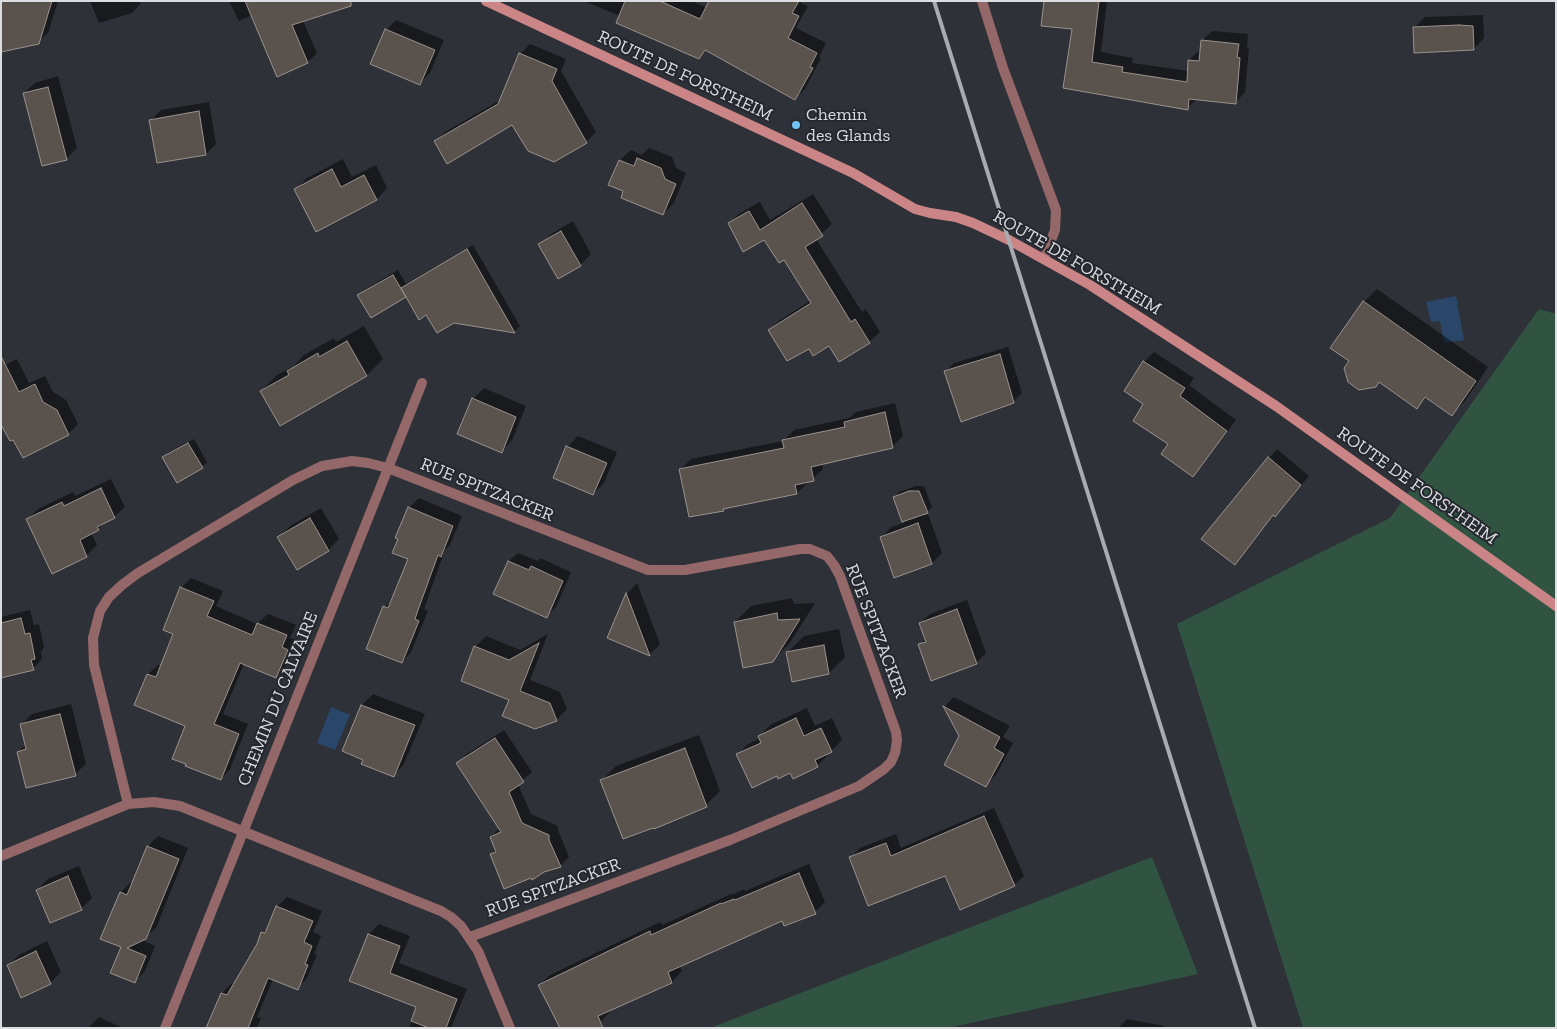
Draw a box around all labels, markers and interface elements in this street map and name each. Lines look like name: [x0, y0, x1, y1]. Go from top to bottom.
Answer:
street label: ROUTE DE FORSTHEIM: [594, 26, 776, 126]
place label: Chemin des Glands: [806, 104, 890, 146]
marker: Chemin des Glands: [790, 119, 802, 131]
street label: ROUTE DE FORSTHEIM: [989, 206, 1165, 320]
street label: ROUTE DE FORSTHEIM: [1333, 423, 1501, 549]
street label: RUE SPITZACKER: [417, 453, 557, 527]
street label: RUE SPITZACKER: [841, 561, 911, 701]
street label: CHEMIN DU CALVAIRE: [233, 609, 323, 789]
street label: RUE SPITZACKER: [483, 854, 623, 922]

